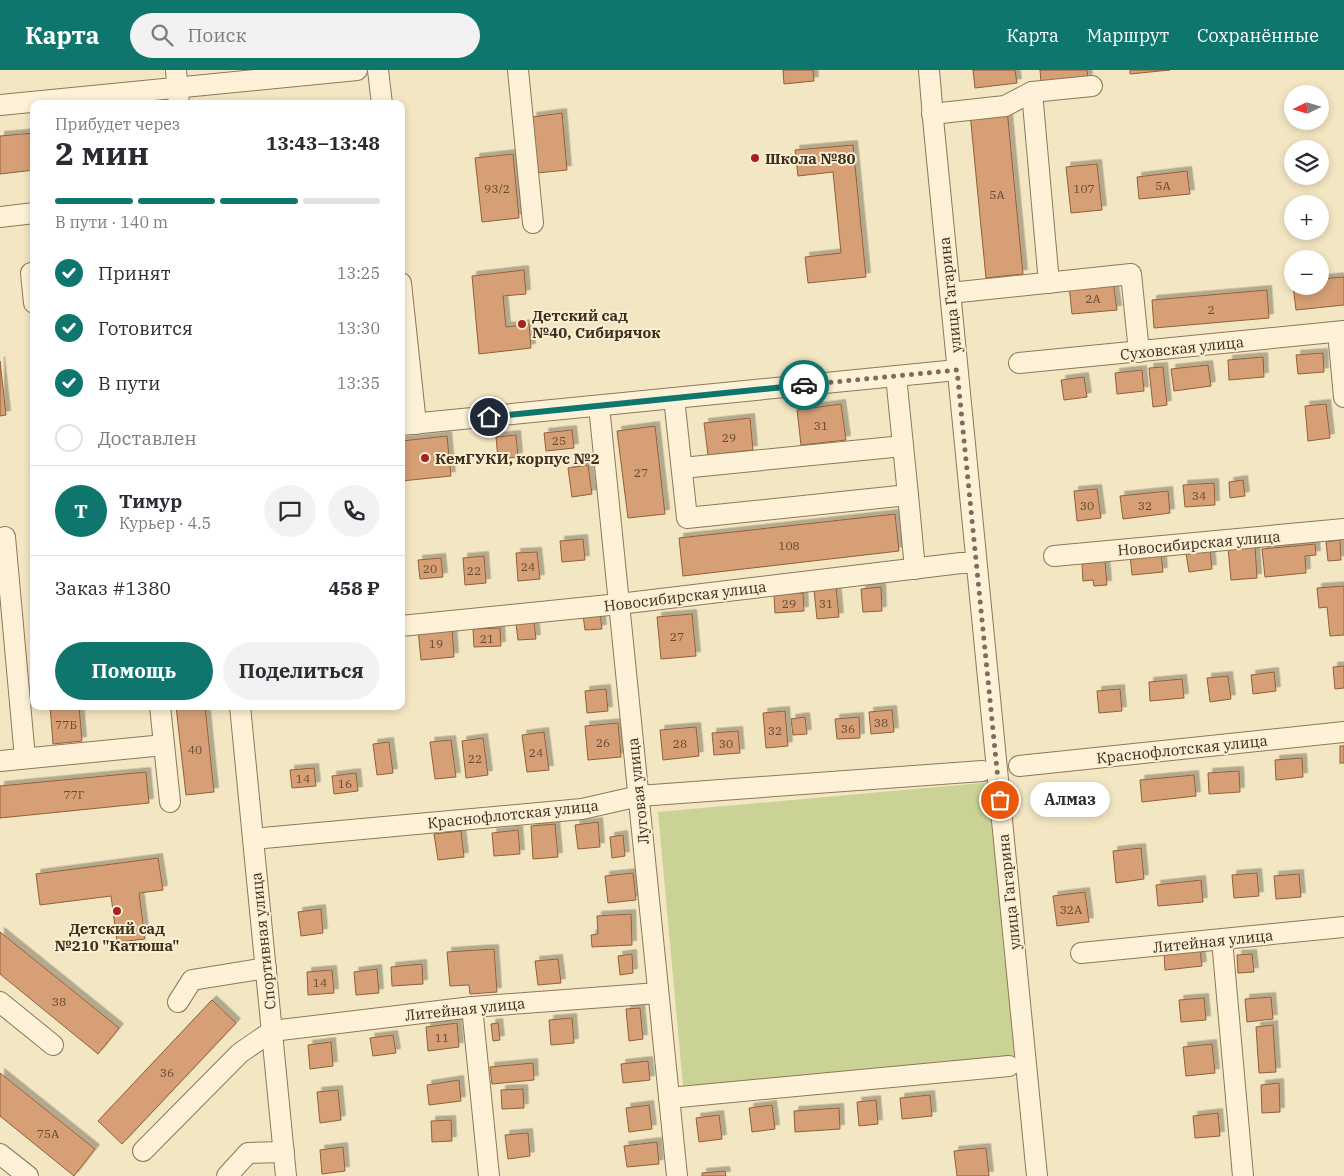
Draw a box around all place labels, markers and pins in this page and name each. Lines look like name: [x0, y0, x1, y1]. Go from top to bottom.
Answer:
place label: Школа №80: [765, 149, 855, 168]
marker: Школа №80: [749, 152, 761, 164]
place label: Детский сад №40, Сибирячок: [532, 306, 660, 342]
marker: Детский сад №40, Сибирячок: [516, 318, 528, 330]
pin: [468, 396, 510, 438]
place label: КемГУКИ, корпус №2: [435, 449, 600, 468]
marker: КемГУКИ, корпус №2: [419, 452, 431, 464]
pin: [979, 779, 1021, 821]
callout: Алмаз: [1030, 782, 1110, 818]
marker: Детский сад №210 "Катюша": [111, 905, 123, 917]
place label: Детский сад №210 "Катюша": [54, 919, 180, 955]

